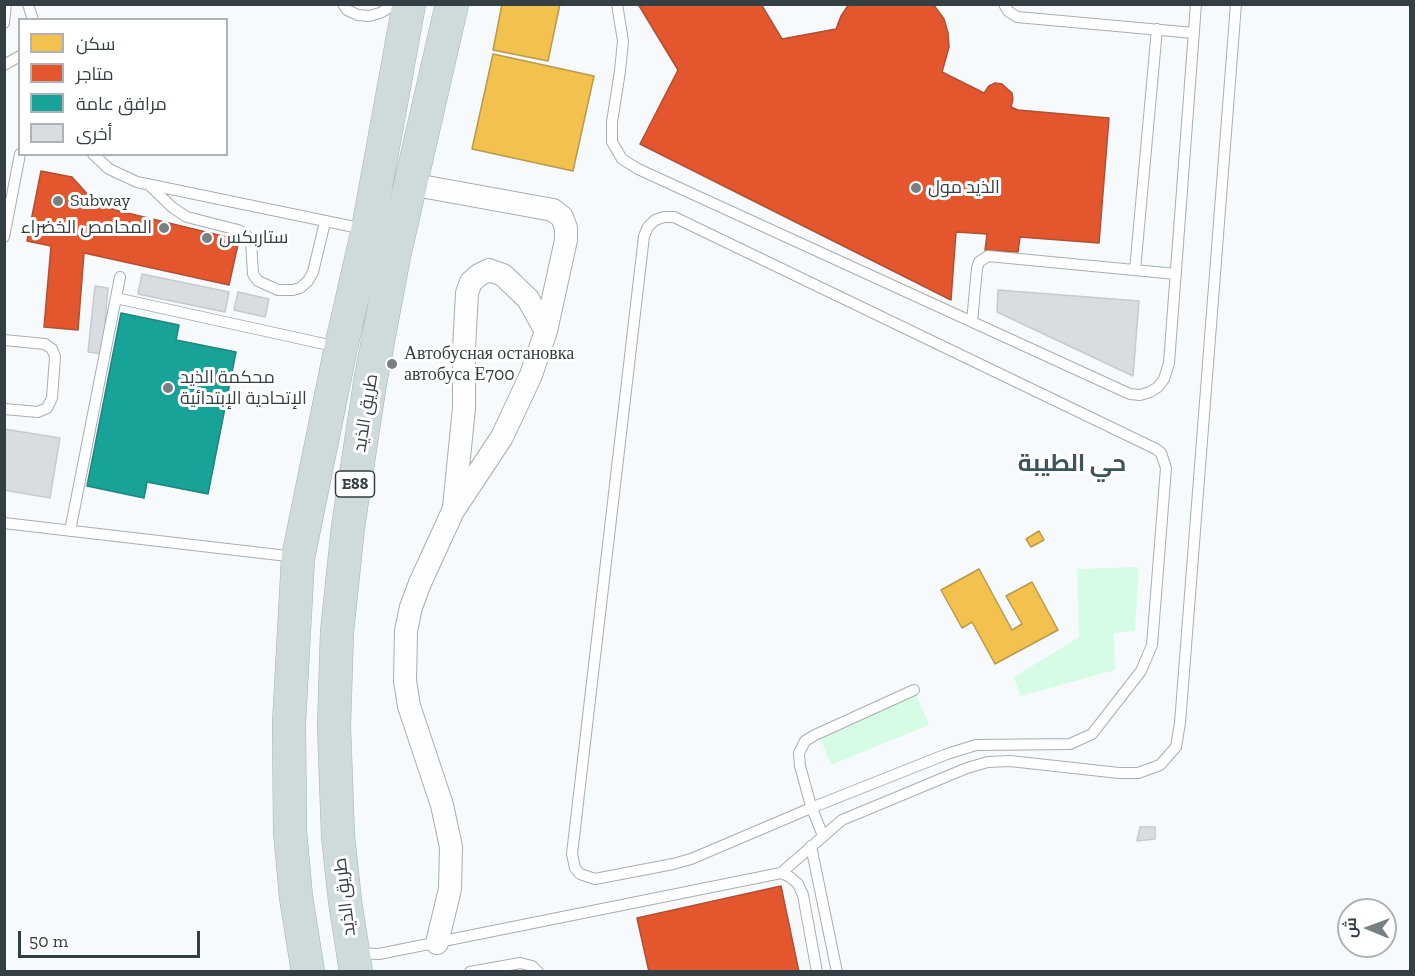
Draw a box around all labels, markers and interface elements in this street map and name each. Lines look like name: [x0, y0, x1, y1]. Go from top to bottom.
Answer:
legend: [18, 18, 228, 156]
text: سكن: [76, 33, 115, 55]
text: متاجر: [76, 63, 114, 85]
text: مرافق عامة: [76, 93, 167, 115]
text: أخرى: [76, 123, 112, 145]
place label: الذيد مول: [928, 177, 1000, 199]
marker: الذيد مول: [909, 181, 923, 195]
place label: Subway: [70, 190, 130, 212]
marker: Subway: [51, 194, 65, 208]
place label: المحامص الخضراء: [21, 217, 152, 239]
marker: المحامص الخضراء: [157, 221, 171, 235]
place label: ستاربكس: [219, 227, 288, 249]
marker: ستاربكس: [200, 231, 214, 245]
place label: Автобусная остановка автобуса Е700: [404, 343, 574, 386]
marker: Автобусная остановка автобуса Е700: [385, 357, 399, 371]
place label: محكمة الذيد الإتحادية الإبتدائية: [180, 367, 307, 410]
street label: طريق الذيد: [349, 372, 383, 454]
marker: محكمة الذيد الإتحادية الإبتدائية: [161, 381, 175, 395]
district label: حي الطيبة: [1018, 450, 1126, 478]
road number: E88: [336, 471, 374, 497]
street label: طريق الذيد: [329, 856, 361, 938]
north arrow: [1337, 898, 1397, 958]
text: ش: [1341, 917, 1360, 938]
scale bar: [21, 919, 202, 957]
text: 50 m: [29, 930, 68, 952]

